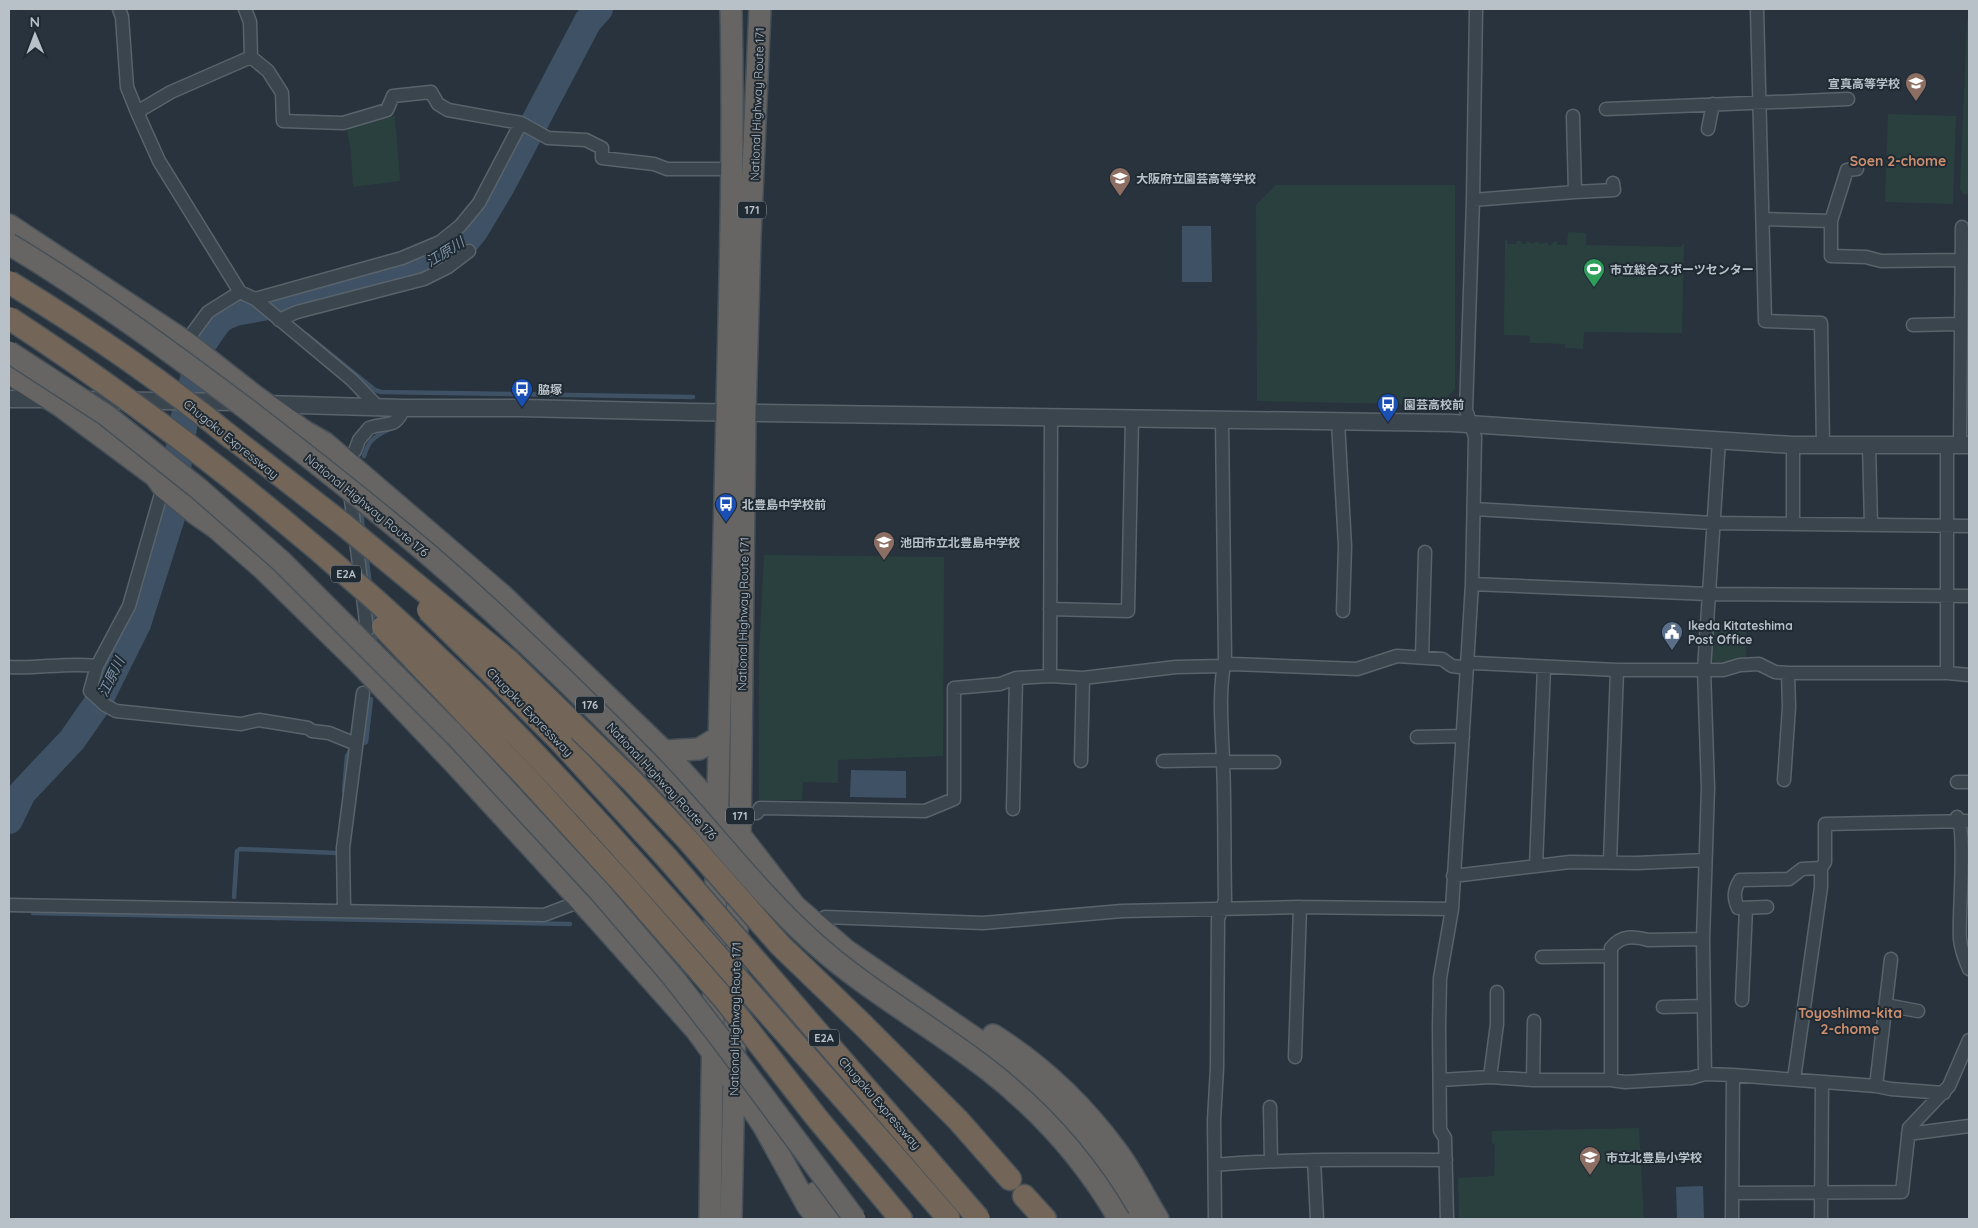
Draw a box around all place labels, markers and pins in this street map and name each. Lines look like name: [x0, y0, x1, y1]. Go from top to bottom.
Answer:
school or university icon: 宣真高等学校: [1904, 71, 1928, 102]
place label: 宣真高等学校: [1828, 76, 1900, 91]
school or university icon: 大阪府立園芸高等学校: [1108, 166, 1132, 197]
place label: 大阪府立園芸高等学校: [1136, 171, 1256, 186]
sports icon: 市立総合スポーツセンター: [1582, 257, 1606, 288]
place label: 市立総合スポーツセンター: [1610, 262, 1754, 277]
bus stop icon: 脇塚: [510, 377, 534, 408]
place label: 脇塚: [538, 382, 562, 397]
bus stop icon: 園芸高校前: [1376, 392, 1400, 423]
place label: 園芸高校前: [1404, 397, 1464, 412]
bus stop icon: 北豊島中学校前: [714, 492, 738, 523]
place label: 北豊島中学校前: [742, 497, 826, 512]
school or university icon: 池田市立北豊島中学校: [872, 530, 896, 561]
place label: 池田市立北豊島中学校: [900, 535, 1020, 550]
place label: Ikeda Kitateshima Post Office: [1688, 618, 1793, 647]
public building icon: Ikeda Kitateshima Post Office: [1660, 620, 1684, 651]
school or university icon: 市立北豊島小学校: [1578, 1145, 1602, 1176]
place label: 市立北豊島小学校: [1606, 1150, 1702, 1165]

